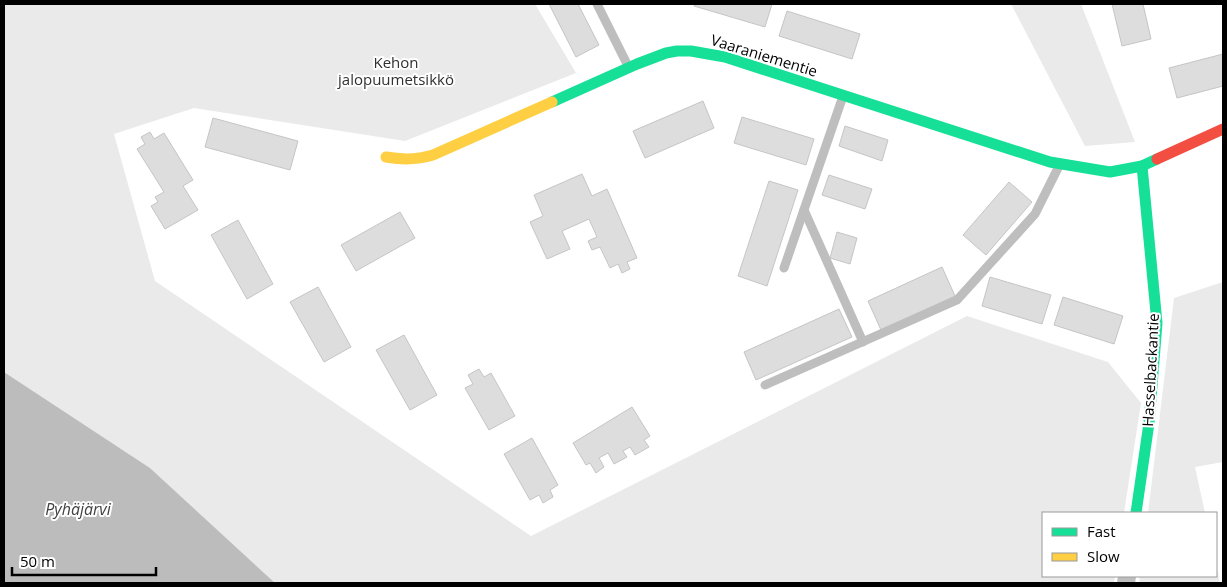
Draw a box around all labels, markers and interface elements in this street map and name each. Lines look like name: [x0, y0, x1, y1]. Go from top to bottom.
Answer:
street label: Vaaraniementie: [709, 29, 820, 81]
park label: Kehon jalopuumetsikkö: [337, 52, 454, 89]
street label: Hasselbackantie: [1137, 313, 1163, 427]
water label: Pyhäjärvi: [45, 498, 112, 520]
legend: [1042, 512, 1217, 577]
text: Fast: [1087, 521, 1116, 541]
scale bar: [12, 544, 156, 576]
text: Slow: [1087, 546, 1120, 566]
text: 50 m: [20, 551, 55, 571]

